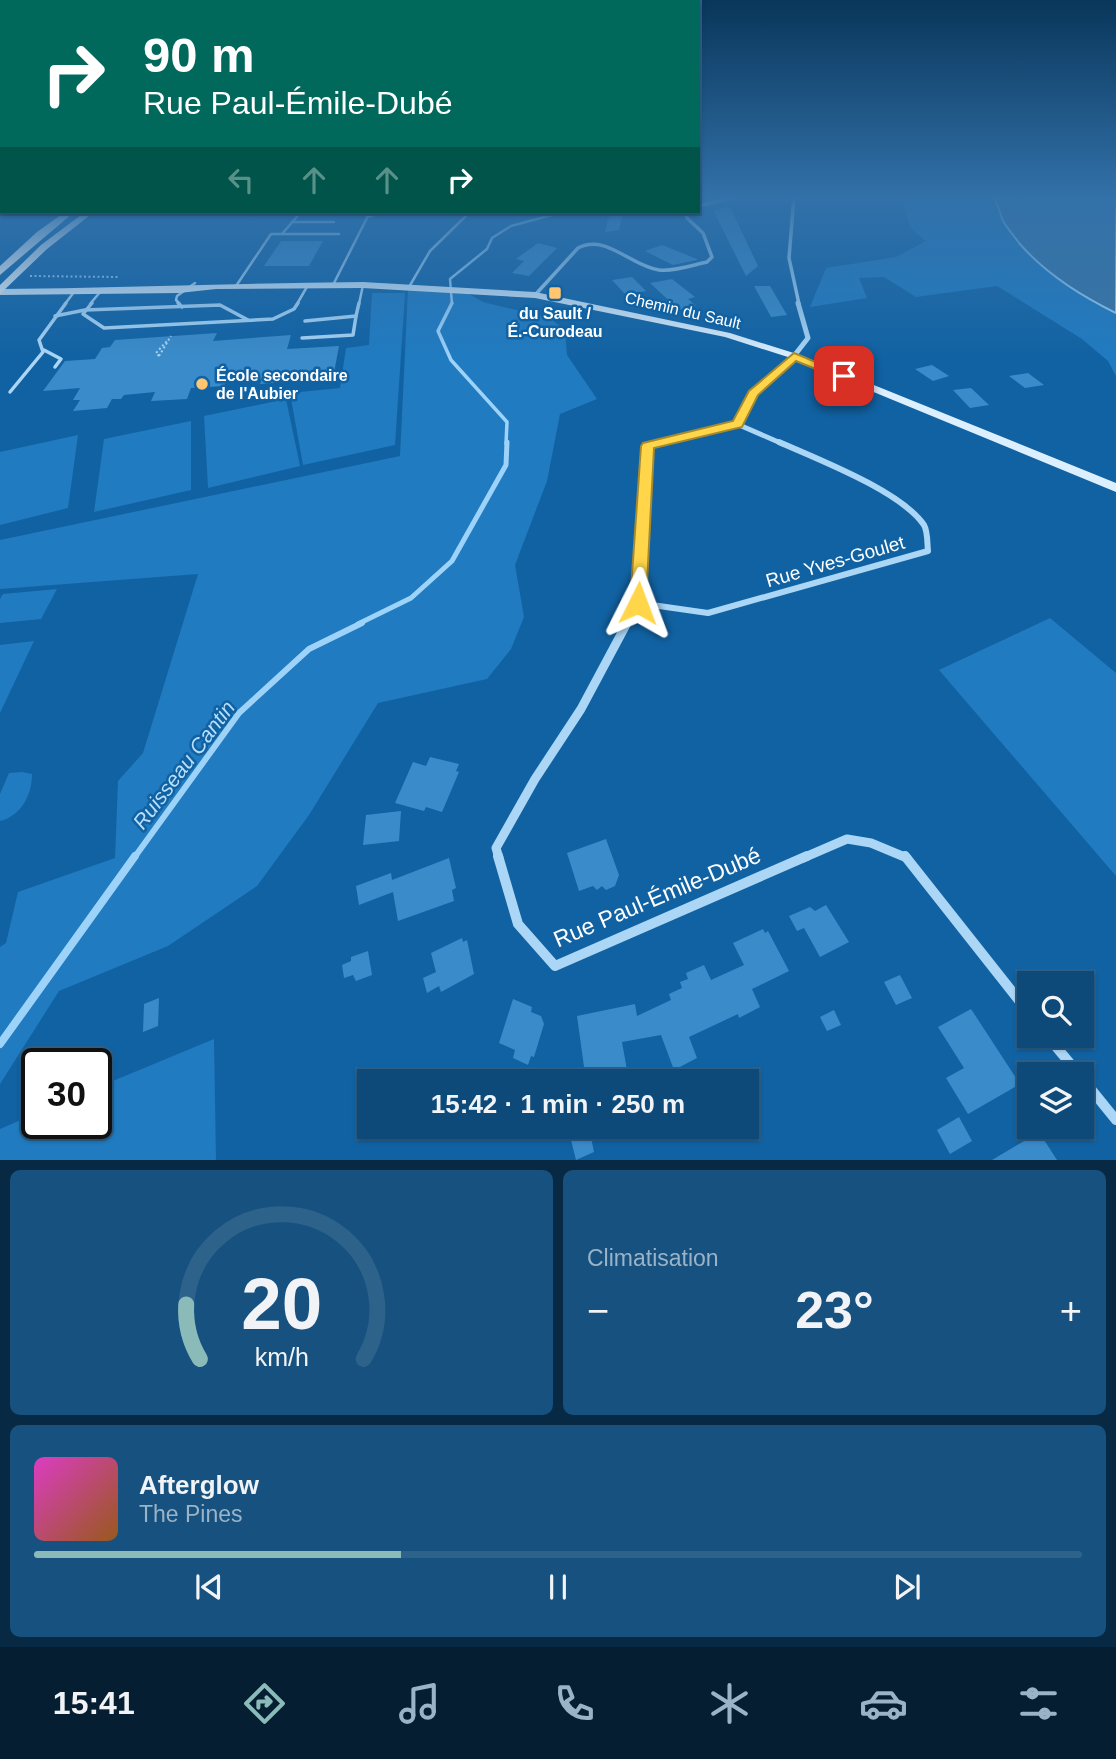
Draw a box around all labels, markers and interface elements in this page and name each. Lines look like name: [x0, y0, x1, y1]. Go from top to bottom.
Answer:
icon: right: [28, 28, 119, 119]
text: 90 m: [143, 28, 255, 82]
text: Rue Paul-Émile-Dubé: [143, 85, 452, 121]
icon: left: [222, 161, 260, 199]
icon: ahead: [295, 161, 333, 199]
icon: ahead: [368, 161, 406, 199]
icon: right: [441, 161, 479, 199]
marker: du Sault / É.-Curodeau: [547, 285, 563, 301]
street label: Chemin du Sault: [623, 289, 743, 332]
place label: du Sault / É.-Curodeau: [507, 305, 603, 340]
pin: [814, 346, 874, 406]
icon: arrive: [825, 357, 863, 395]
place label: École secondaire de l'Aubier: [216, 366, 348, 402]
marker: École secondaire de l'Aubier: [194, 376, 210, 392]
street label: Rue Yves-Goulet: [763, 531, 908, 591]
position arrow: [601, 566, 675, 640]
water label: Ruisseau Cantin: [128, 696, 239, 833]
street label: Rue Paul-Émile-Dubé: [550, 842, 764, 952]
map controls: [1017, 971, 1094, 1139]
button: search: [1017, 971, 1094, 1048]
speed limit sign: 30: [21, 1048, 112, 1139]
button: layers: [1017, 1062, 1094, 1139]
text: 15:42 · 1 min · 250 m: [431, 1089, 685, 1119]
text: Climatisation: [587, 1245, 719, 1271]
text: 20: [241, 1263, 322, 1344]
text: 23°: [795, 1281, 874, 1339]
text: −: [587, 1290, 609, 1332]
text: +: [1060, 1290, 1082, 1332]
text: km/h: [254, 1342, 309, 1370]
text: Afterglow: [139, 1470, 259, 1500]
text: The Pines: [139, 1501, 243, 1527]
icon: previous: [190, 1568, 228, 1606]
icon: pause: [539, 1568, 577, 1606]
icon: next: [888, 1568, 926, 1606]
icon: directions: [240, 1679, 289, 1728]
icon: music: [395, 1679, 444, 1728]
icon: phone: [550, 1679, 599, 1728]
icon: climate: [705, 1679, 754, 1728]
icon: car: [859, 1679, 908, 1728]
icon: filters: [1014, 1679, 1063, 1728]
text: 15:41: [53, 1685, 135, 1721]

